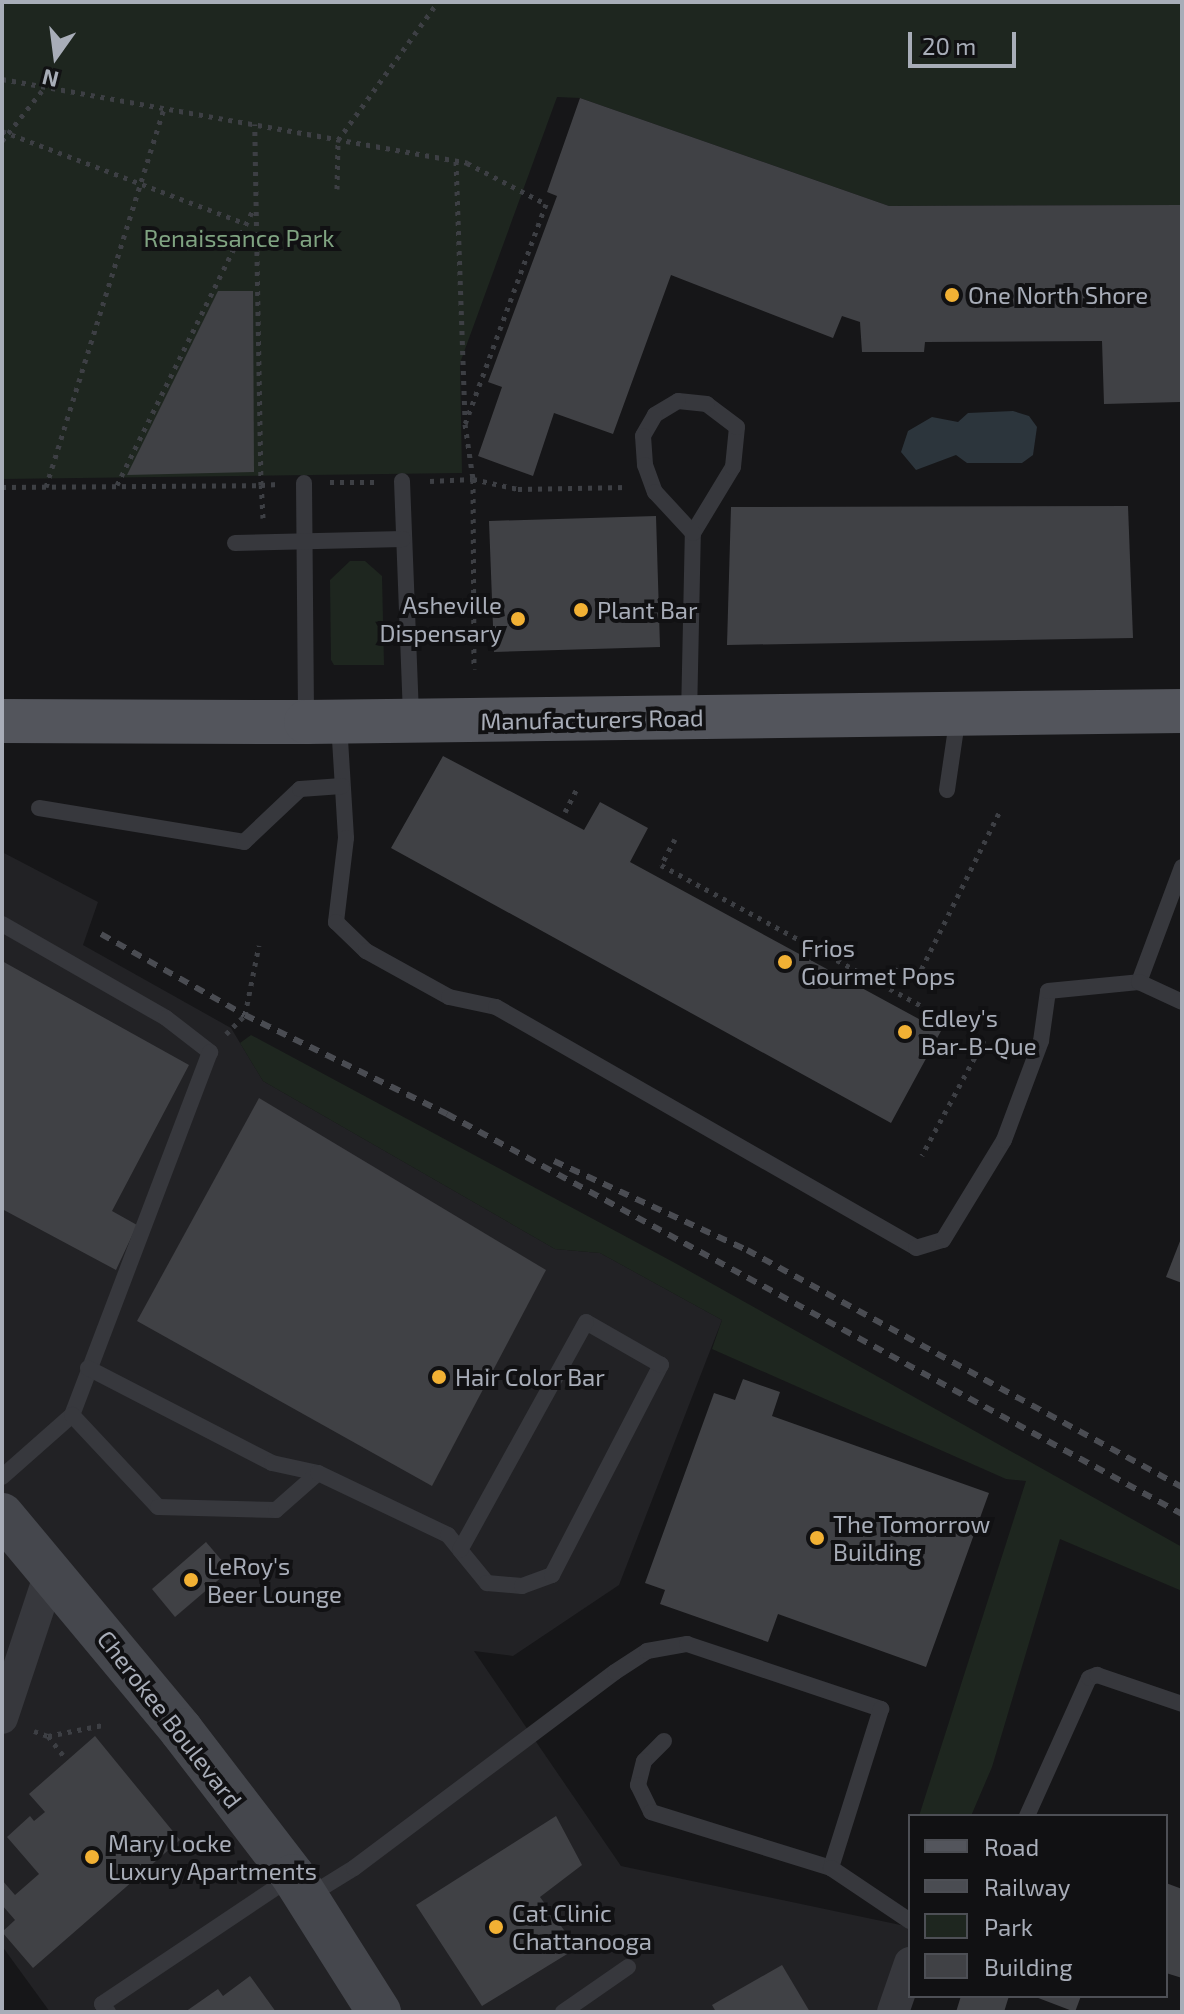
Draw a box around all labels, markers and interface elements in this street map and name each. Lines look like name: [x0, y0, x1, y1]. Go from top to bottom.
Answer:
north arrow: [16, 16, 96, 96]
scale bar: [912, 16, 1020, 66]
text: 20 m: [922, 31, 976, 60]
text: N: [39, 65, 61, 94]
park label: Renaissance Park: [143, 224, 335, 252]
place label: One North Shore: [968, 281, 1148, 309]
marker: One North Shore: [943, 286, 961, 304]
place label: Asheville Dispensary: [379, 591, 502, 647]
place label: Plant Bar: [597, 596, 698, 624]
marker: Plant Bar: [572, 601, 590, 619]
marker: Asheville Dispensary: [509, 610, 527, 628]
street label: Manufacturers Road: [480, 703, 704, 735]
place label: Frios Gourmet Pops: [801, 934, 955, 990]
marker: Frios Gourmet Pops: [776, 953, 794, 971]
place label: Edley's Bar-B-Que: [921, 1004, 1037, 1060]
marker: Edley's Bar-B-Que: [896, 1023, 914, 1041]
place label: Hair Color Bar: [455, 1363, 606, 1391]
marker: Hair Color Bar: [430, 1368, 448, 1386]
place label: The Tomorrow Building: [833, 1510, 991, 1566]
marker: The Tomorrow Building: [808, 1529, 826, 1547]
place label: LeRoy's Beer Lounge: [207, 1552, 342, 1608]
marker: LeRoy's Beer Lounge: [182, 1571, 200, 1589]
street label: Cherokee Boulevard: [92, 1624, 248, 1814]
legend: [908, 1814, 1168, 1998]
place label: Mary Locke Luxury Apartments: [108, 1829, 318, 1885]
text: Road: [984, 1832, 1039, 1861]
marker: Mary Locke Luxury Apartments: [83, 1848, 101, 1866]
text: Railway: [984, 1872, 1070, 1901]
place label: Cat Clinic Chattanooga: [512, 1899, 652, 1955]
text: Park: [984, 1912, 1033, 1941]
marker: Cat Clinic Chattanooga: [487, 1918, 505, 1936]
text: Building: [984, 1952, 1073, 1981]

